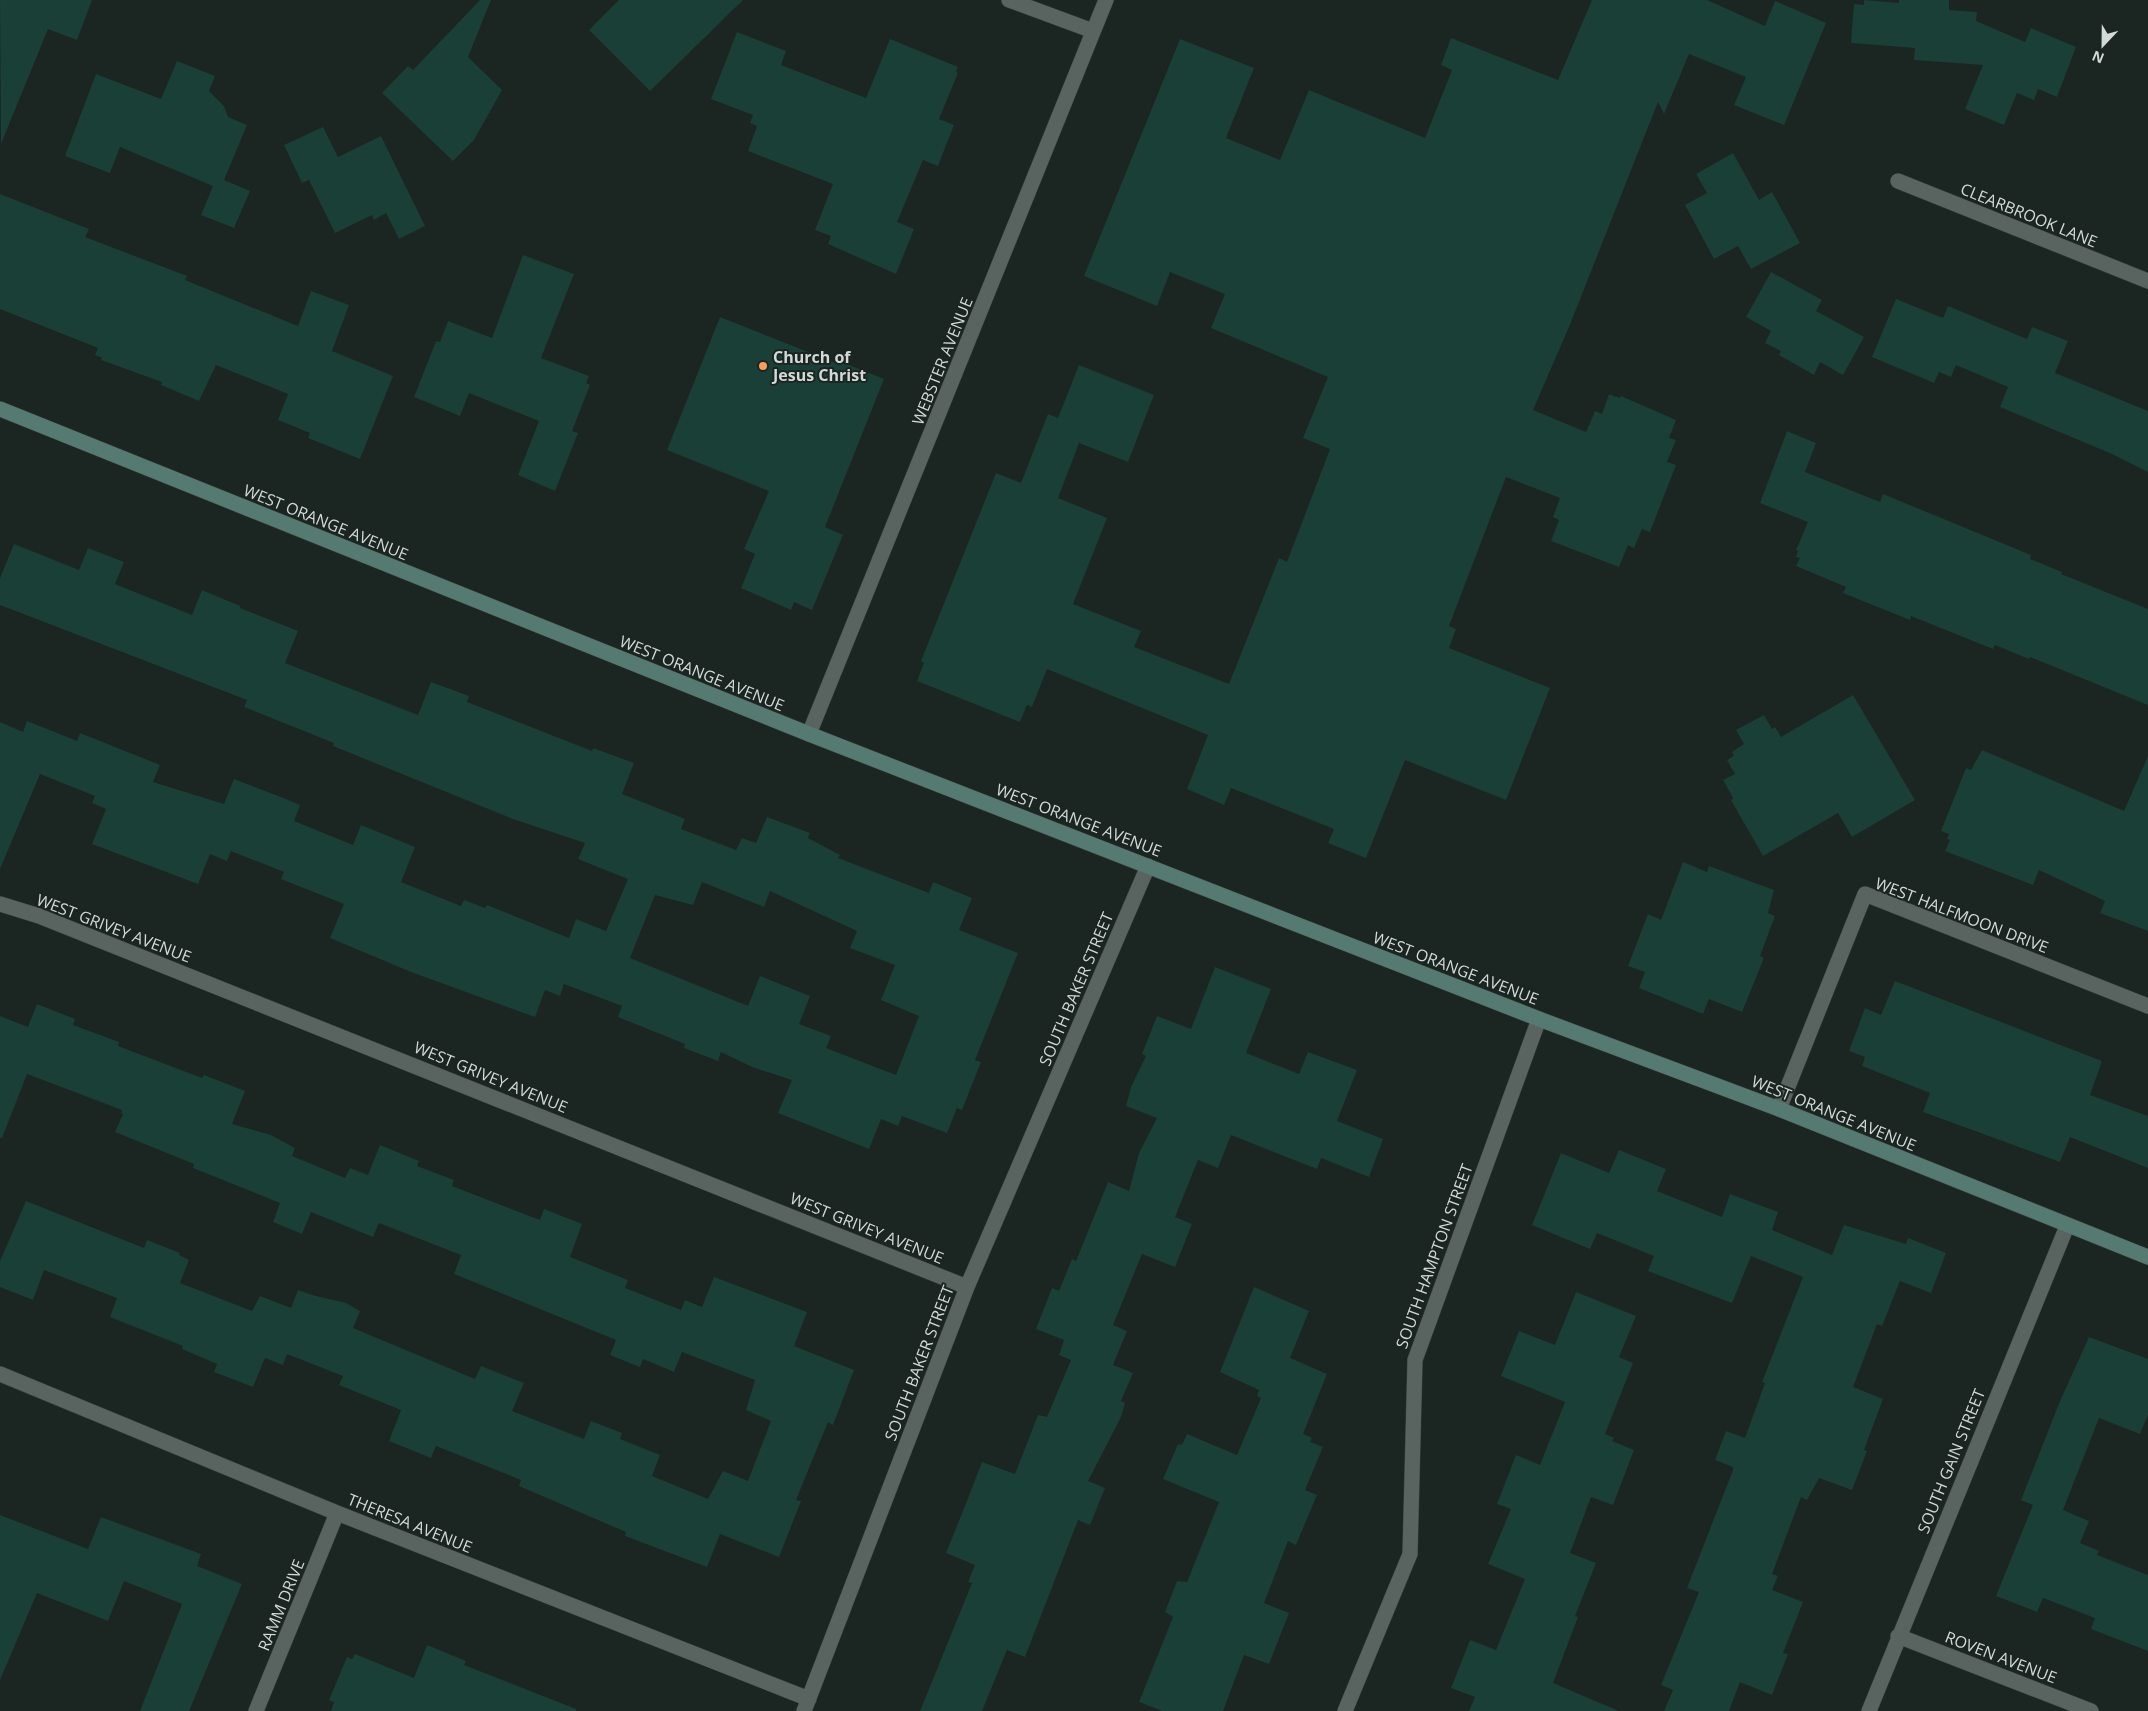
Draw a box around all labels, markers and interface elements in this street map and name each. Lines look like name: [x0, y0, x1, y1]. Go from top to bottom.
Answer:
north arrow: [2078, 20, 2128, 70]
text: N: [2089, 47, 2107, 68]
street label: CLEARBROOK LANE: [1957, 177, 2101, 253]
street label: WEBSTER AVENUE: [906, 294, 978, 428]
place label: Church of Jesus Christ: [771, 346, 866, 386]
marker: Church of Jesus Christ: [757, 360, 769, 372]
street label: WEST ORANGE AVENUE: [240, 479, 412, 565]
street label: WEST ORANGE AVENUE: [616, 630, 788, 716]
street label: WEST ORANGE AVENUE: [993, 778, 1165, 862]
street label: WEST HALFMOON DRIVE: [1872, 872, 2052, 958]
street label: WEST GRIVEY AVENUE: [33, 888, 195, 968]
street label: SOUTH BAKER STREET: [1034, 909, 1118, 1069]
street label: WEST ORANGE AVENUE: [1370, 926, 1542, 1010]
street label: WEST GRIVEY AVENUE: [411, 1036, 571, 1118]
street label: WEST ORANGE AVENUE: [1748, 1070, 1920, 1156]
street label: SOUTH HAMPTON STREET: [1390, 1160, 1478, 1351]
street label: WEST GRIVEY AVENUE: [787, 1187, 947, 1269]
street label: SOUTH BAKER STREET: [879, 1282, 959, 1444]
street label: SOUTH GAIN STREET: [1912, 1385, 1990, 1537]
street label: THERESA AVENUE: [344, 1488, 476, 1558]
street label: RAMM DRIVE: [253, 1556, 309, 1654]
street label: ROVEN AVENUE: [1942, 1626, 2060, 1688]

